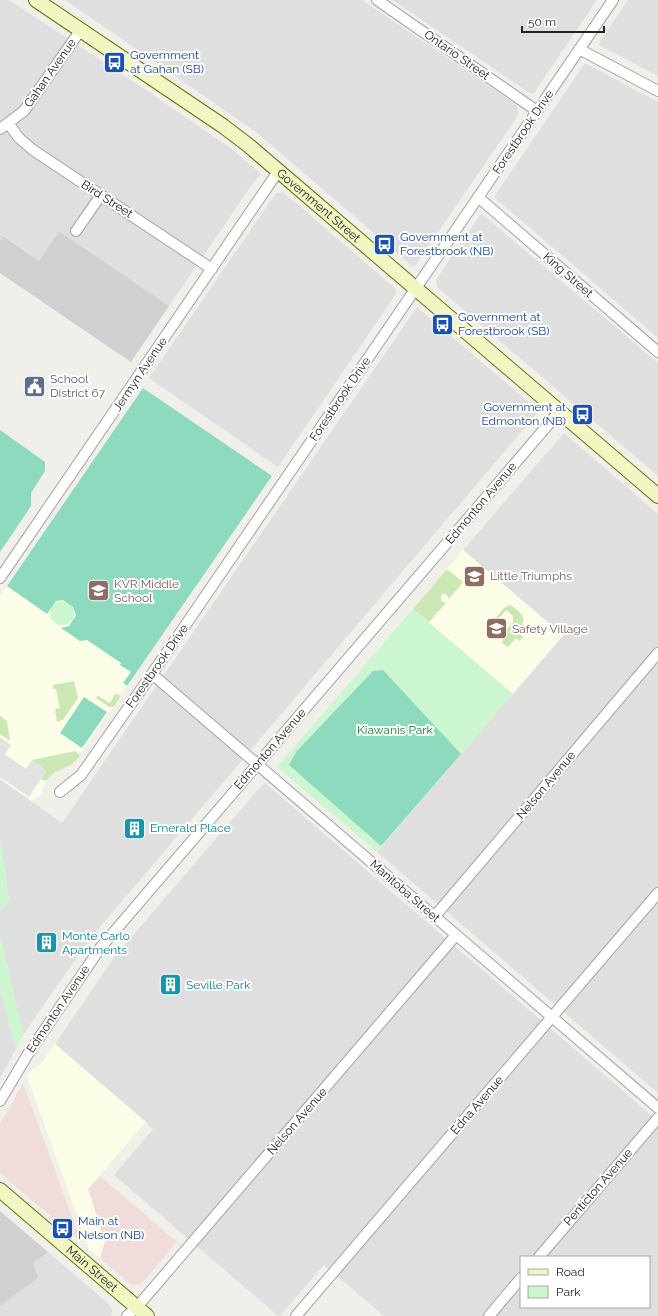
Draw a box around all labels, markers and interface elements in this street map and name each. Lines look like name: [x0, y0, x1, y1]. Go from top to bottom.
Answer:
scale bar: [522, 8, 604, 34]
text: 50 m: [528, 15, 556, 29]
street label: Ontario Street: [422, 27, 492, 83]
street label: Gahan Avenue: [21, 36, 79, 110]
place label: Government at Gahan (SB): [130, 48, 204, 76]
bus stop icon: Government at Gahan (SB): [101, 49, 127, 75]
street label: Forestbrook Drive: [490, 87, 556, 177]
street label: Government Street: [274, 166, 363, 245]
street label: Bird Street: [79, 177, 135, 221]
place label: Government at Forestbrook (NB): [400, 230, 494, 258]
bus stop icon: Government at Forestbrook (NB): [371, 231, 397, 257]
street label: King Street: [540, 250, 596, 300]
place label: Government at Forestbrook (SB): [458, 310, 550, 338]
bus stop icon: Government at Forestbrook (SB): [430, 311, 456, 337]
street label: Jermyn Avenue: [110, 334, 170, 414]
street label: Forestbrook Drive: [307, 354, 373, 444]
place label: School District 67: [50, 372, 106, 400]
public building icon: School District 67: [22, 373, 48, 399]
place label: Government at Edmonton (NB): [481, 400, 566, 428]
bus stop icon: Government at Edmonton (NB): [569, 401, 595, 427]
street label: Edmonton Avenue: [443, 459, 519, 547]
school or university icon: Little Triumphs: [461, 563, 487, 589]
place label: Little Triumphs: [490, 569, 572, 583]
place label: KVR Middle School: [114, 577, 179, 605]
school or university icon: KVR Middle School: [85, 578, 111, 604]
school or university icon: Safety Village: [483, 616, 509, 642]
street label: Forestbrook Drive: [123, 622, 191, 710]
place label: Safety Village: [512, 622, 588, 636]
street label: Edmonton Avenue: [231, 706, 309, 792]
park label: Kiawanis Park: [357, 723, 434, 737]
street label: Nelson Avenue: [514, 748, 578, 822]
building icon: Emerald Place: [121, 815, 147, 841]
place label: Emerald Place: [150, 821, 231, 835]
street label: Manitoba Street: [367, 857, 443, 925]
place label: Monte Carlo Apartments: [62, 929, 130, 957]
building icon: Monte Carlo Apartments: [34, 930, 60, 956]
street label: Edmonton Avenue: [24, 963, 92, 1055]
building icon: Seville Park: [158, 972, 184, 998]
place label: Seville Park: [186, 978, 251, 992]
street label: Edna Avenue: [448, 1073, 506, 1137]
street label: Nelson Avenue: [264, 1085, 330, 1157]
street label: Penticton Avenue: [561, 1146, 635, 1228]
place label: Main at Nelson (NB): [78, 1214, 144, 1242]
bus stop icon: Main at Nelson (NB): [49, 1215, 75, 1241]
street label: Main Street: [63, 1243, 120, 1295]
legend: [520, 1256, 650, 1308]
text: Road: [556, 1265, 585, 1279]
text: Park: [556, 1285, 581, 1299]

